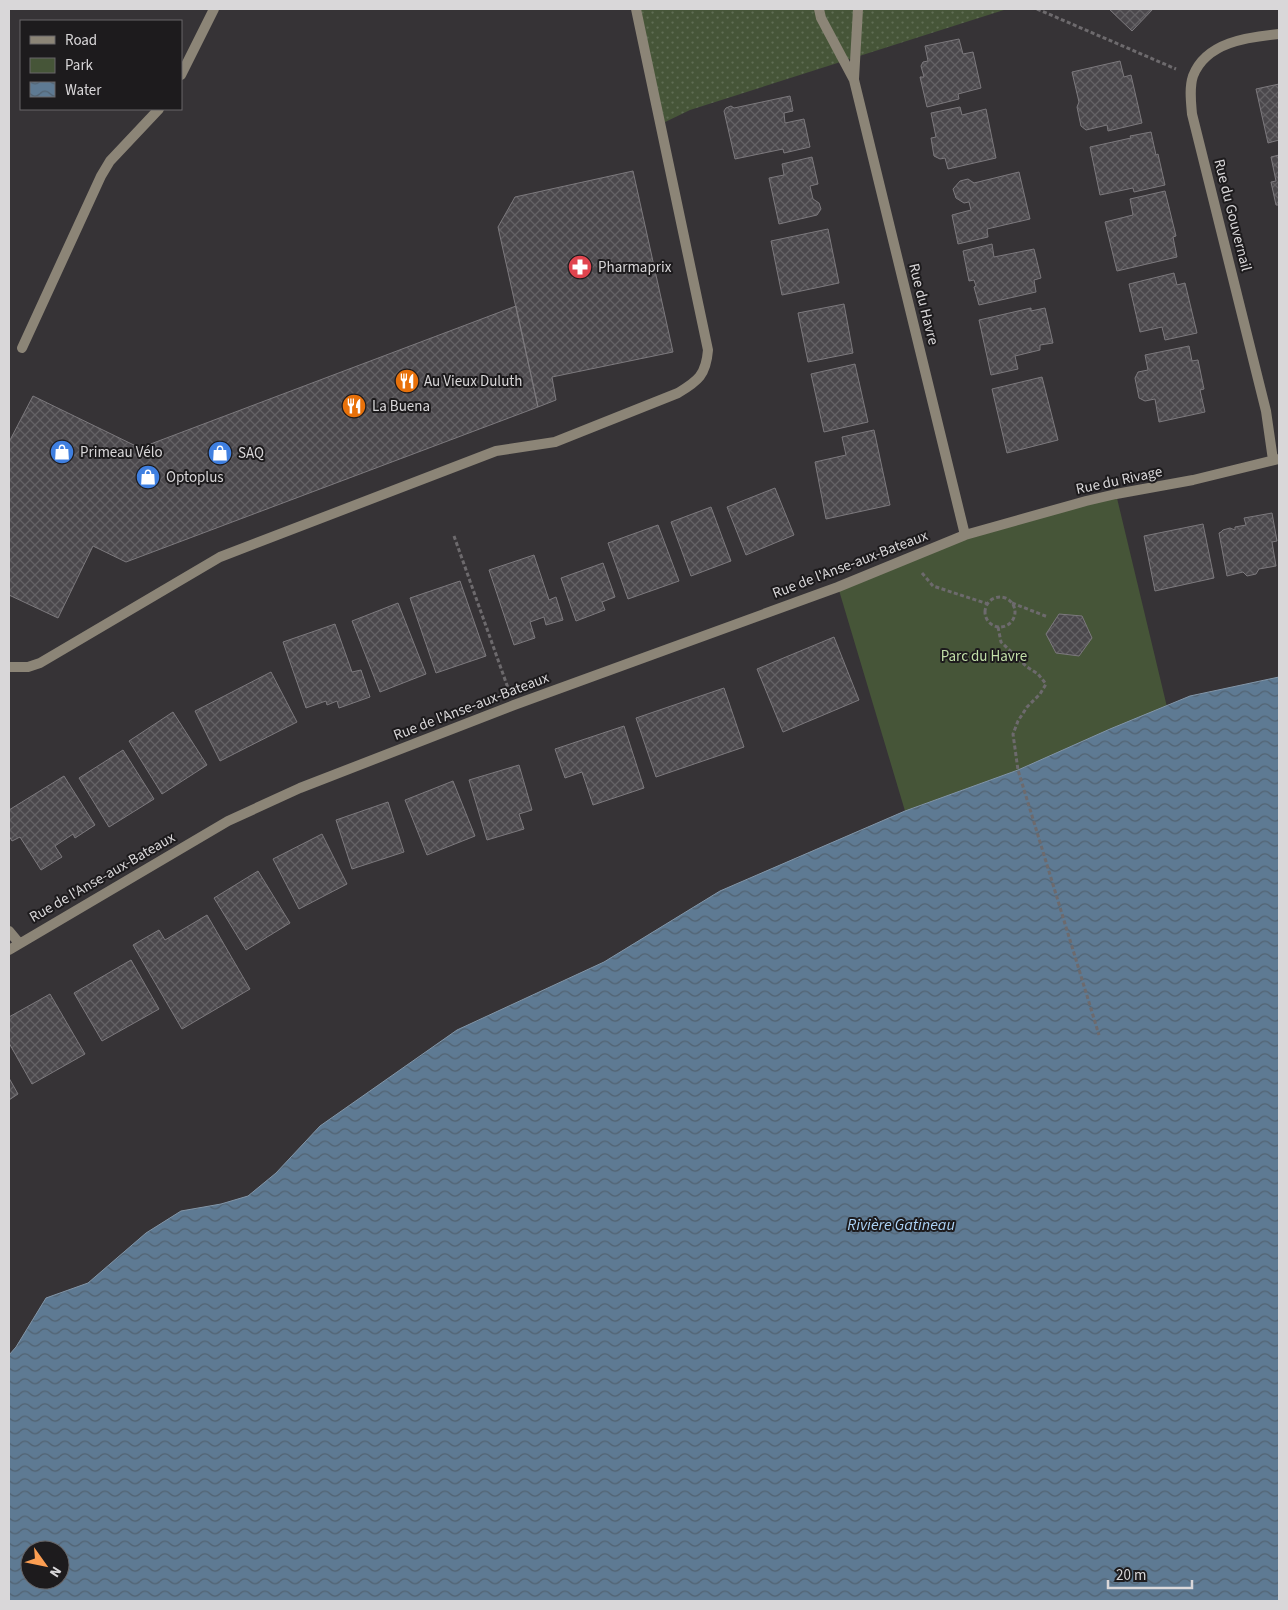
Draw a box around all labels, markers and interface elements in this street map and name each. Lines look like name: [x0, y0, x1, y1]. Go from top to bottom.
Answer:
legend: [20, 20, 182, 110]
text: Road: [65, 30, 97, 51]
text: Park: [65, 55, 94, 76]
text: Water: [65, 80, 102, 101]
street label: Rue du Gouvernail: [1208, 157, 1257, 274]
pharmacy icon: Pharmaprix: [567, 254, 593, 280]
place label: Pharmaprix: [598, 257, 672, 278]
street label: Rue du Havre: [903, 261, 944, 347]
restaurant icon: Au Vieux Duluth: [394, 368, 420, 394]
place label: Au Vieux Duluth: [424, 371, 523, 392]
restaurant icon: La Buena: [341, 393, 367, 419]
place label: La Buena: [372, 396, 430, 417]
shop icon: Primeau Vélo: [49, 439, 75, 465]
shop icon: SAQ: [207, 440, 233, 466]
place label: Primeau Vélo: [80, 442, 163, 463]
place label: SAQ: [238, 443, 264, 464]
street label: Rue du Rivage: [1074, 461, 1164, 500]
shop icon: Optoplus: [135, 464, 161, 490]
place label: Optoplus: [166, 467, 224, 488]
street label: Rue de l'Anse-aux-Bateaux: [769, 525, 931, 604]
park label: Parc du Havre: [941, 646, 1027, 667]
street label: Rue de l'Anse-aux-Bateaux: [390, 667, 552, 746]
street label: Rue de l'Anse-aux-Bateaux: [26, 827, 179, 928]
water label: Rivière Gatineau: [847, 1214, 955, 1236]
north arrow: [20, 1540, 70, 1590]
scale bar: [1108, 1558, 1192, 1590]
text: N: [44, 1562, 66, 1581]
text: 20 m: [1116, 1565, 1146, 1586]

